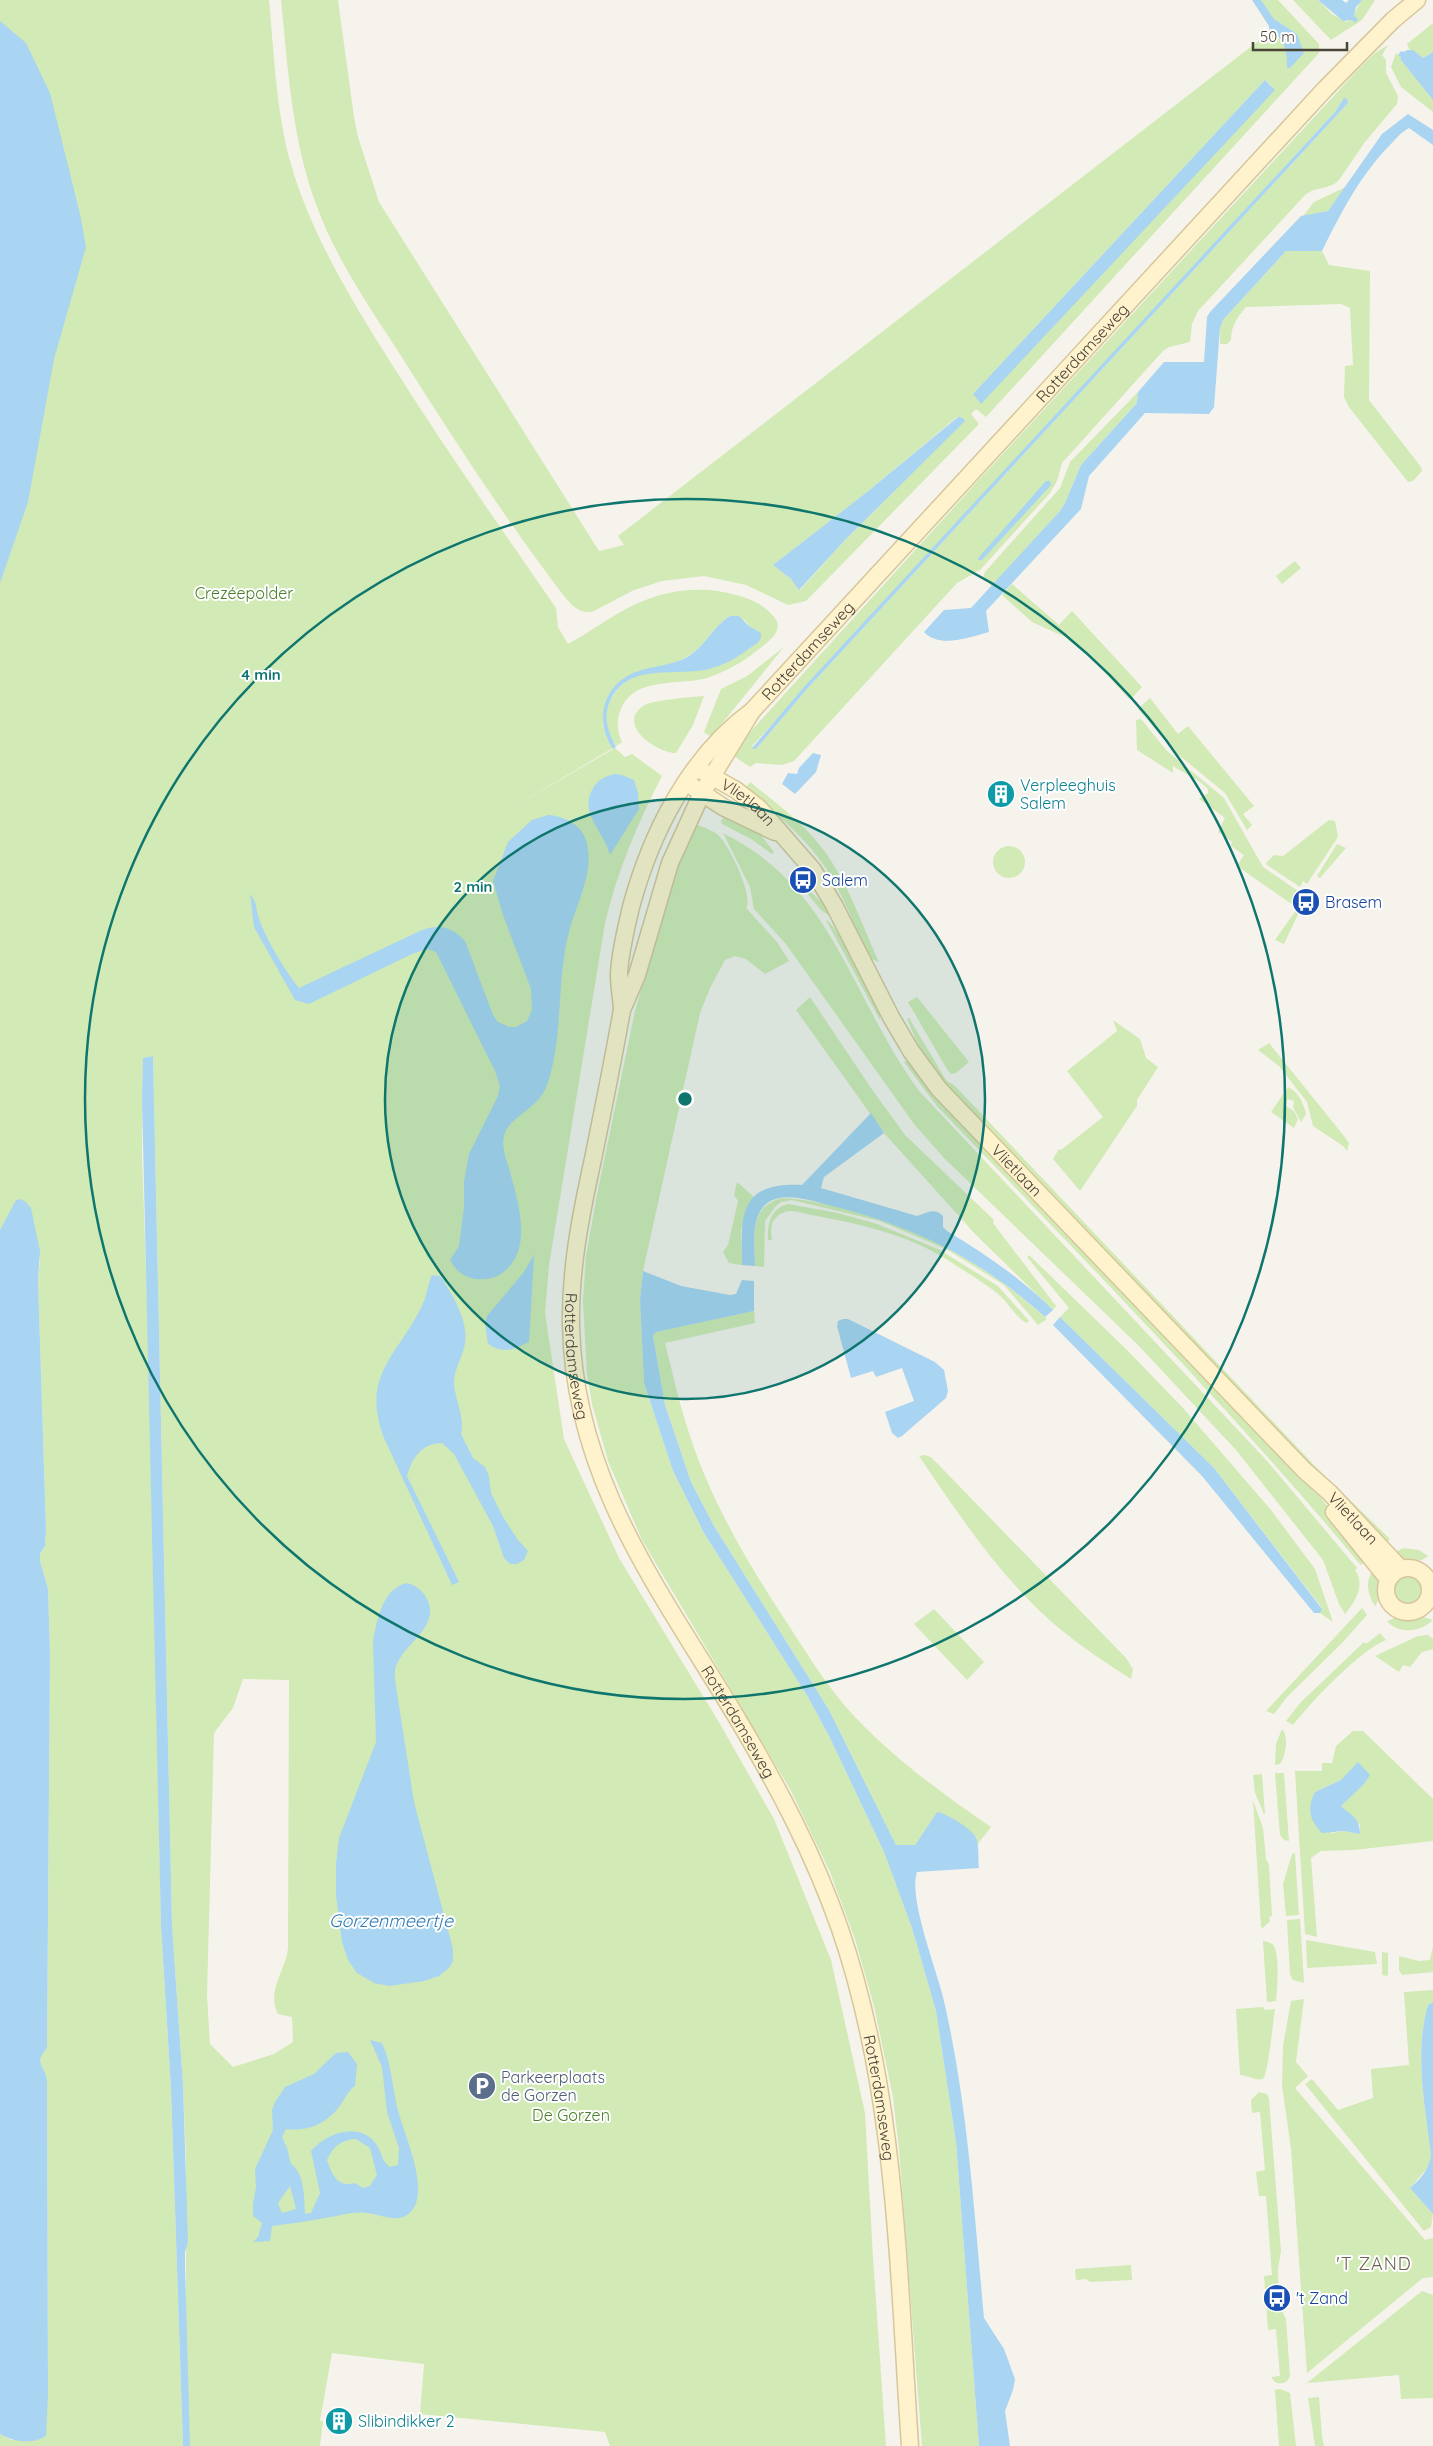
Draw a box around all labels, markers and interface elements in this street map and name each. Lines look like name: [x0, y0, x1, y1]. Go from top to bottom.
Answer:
scale bar: [1253, 20, 1347, 52]
text: 50 m: [1260, 27, 1295, 46]
street label: Rotterdamseweg: [1031, 299, 1133, 406]
park label: Crezéepolder: [195, 583, 293, 603]
street label: Rotterdamseweg: [757, 597, 858, 704]
text: 4 min: [241, 665, 281, 684]
street label: Vlietlaan: [718, 774, 780, 830]
place label: Verpleeghuis Salem: [1020, 775, 1116, 813]
building icon: Verpleeghuis Salem: [986, 779, 1016, 809]
bus stop icon: Salem: [788, 865, 818, 895]
place label: Salem: [822, 870, 868, 890]
text: 2 min: [453, 877, 493, 896]
bus stop icon: Brasem: [1291, 887, 1321, 917]
place label: Brasem: [1325, 892, 1382, 912]
centre of rings: [676, 1090, 694, 1108]
street label: Vlietlaan: [987, 1140, 1046, 1201]
street label: Rotterdamseweg: [561, 1292, 593, 1422]
street label: Vlietlaan: [1324, 1487, 1383, 1548]
street label: Rotterdamseweg: [697, 1662, 779, 1782]
water label: Gorzenmeertje: [329, 1909, 454, 1932]
street label: Rotterdamseweg: [859, 2033, 899, 2162]
place label: Parkeerplaats de Gorzen: [501, 2067, 605, 2105]
parking icon: Parkeerplaats de Gorzen: [467, 2071, 497, 2101]
park label: De Gorzen: [532, 2105, 610, 2125]
district label: 'T ZAND: [1336, 2252, 1412, 2275]
bus stop icon: 't Zand: [1262, 2283, 1292, 2313]
place label: 't Zand: [1296, 2288, 1348, 2308]
building icon: Slibindikker 2: [324, 2406, 354, 2436]
place label: Slibindikker 2: [358, 2411, 455, 2431]

